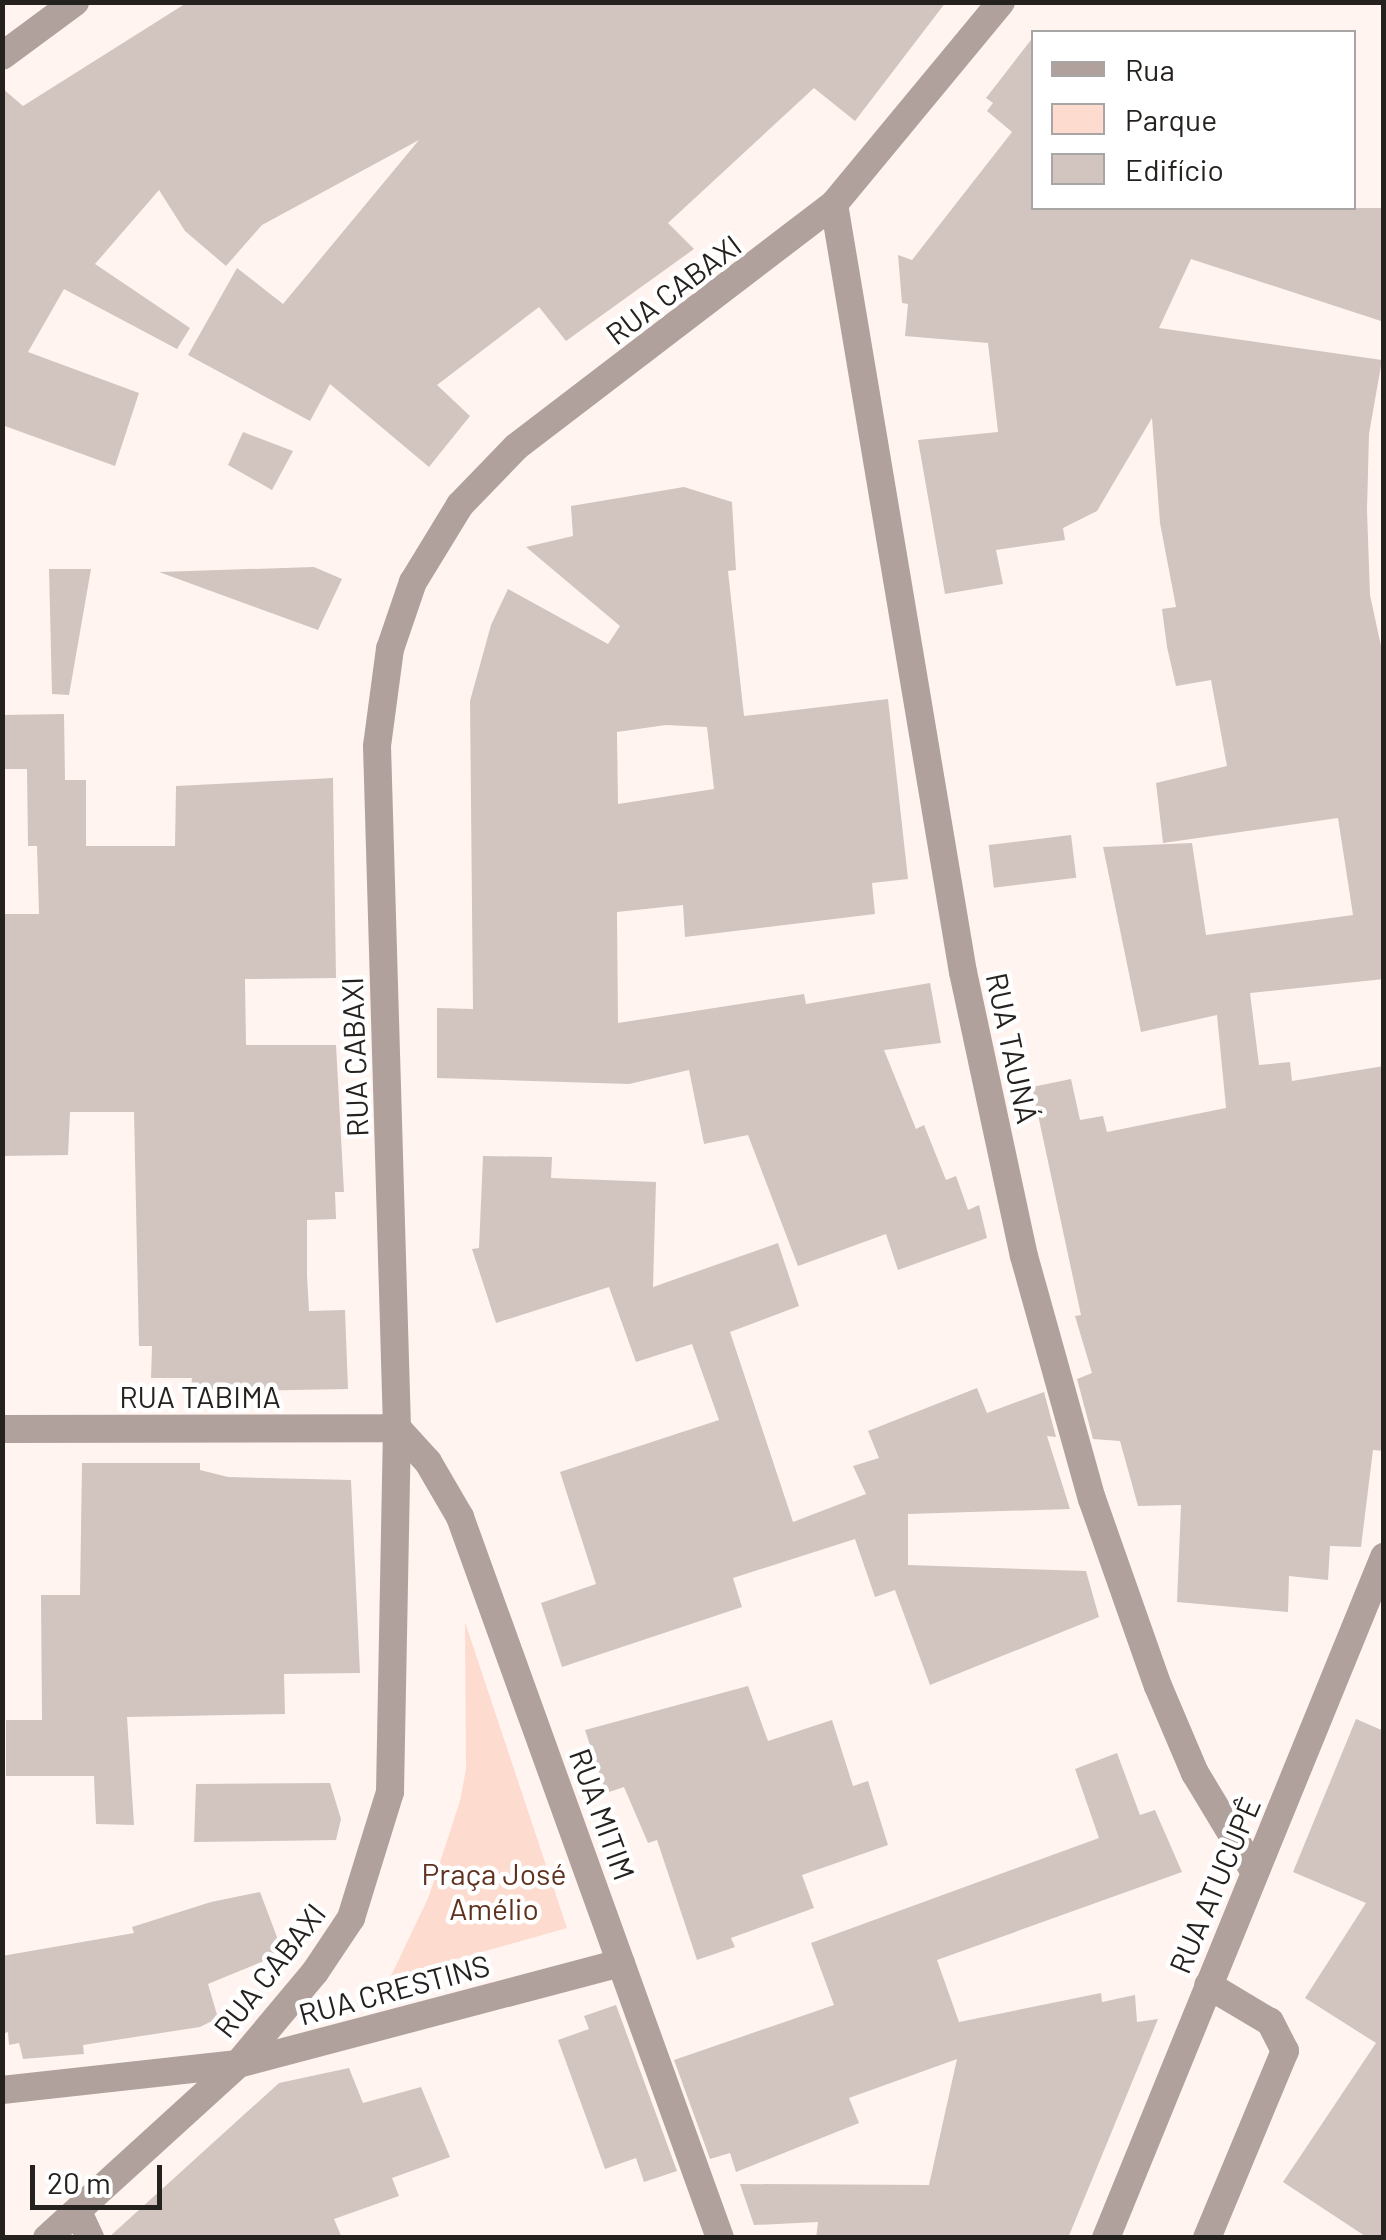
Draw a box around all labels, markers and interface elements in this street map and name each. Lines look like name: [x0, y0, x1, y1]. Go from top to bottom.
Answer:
legend: [1031, 30, 1356, 210]
text: Rua: [1125, 51, 1175, 87]
text: Parque: [1125, 101, 1217, 137]
text: Edifício: [1125, 151, 1224, 187]
street label: RUA CABAXI: [598, 227, 748, 351]
street label: RUA TAUNÁ: [979, 969, 1047, 1127]
street label: RUA CABAXI: [333, 976, 375, 1138]
street label: RUA TABIMA: [119, 1378, 281, 1414]
street label: RUA MITIM: [563, 1743, 643, 1885]
street label: RUA ATUCUPÊ: [1161, 1792, 1267, 1978]
park label: Praça José Amélio: [422, 1855, 566, 1926]
street label: RUA CABAXI: [206, 1896, 332, 2044]
street label: RUA CRESTINS: [295, 1946, 493, 2032]
scale bar: [35, 2145, 168, 2207]
text: 20 m: [47, 2164, 111, 2200]

